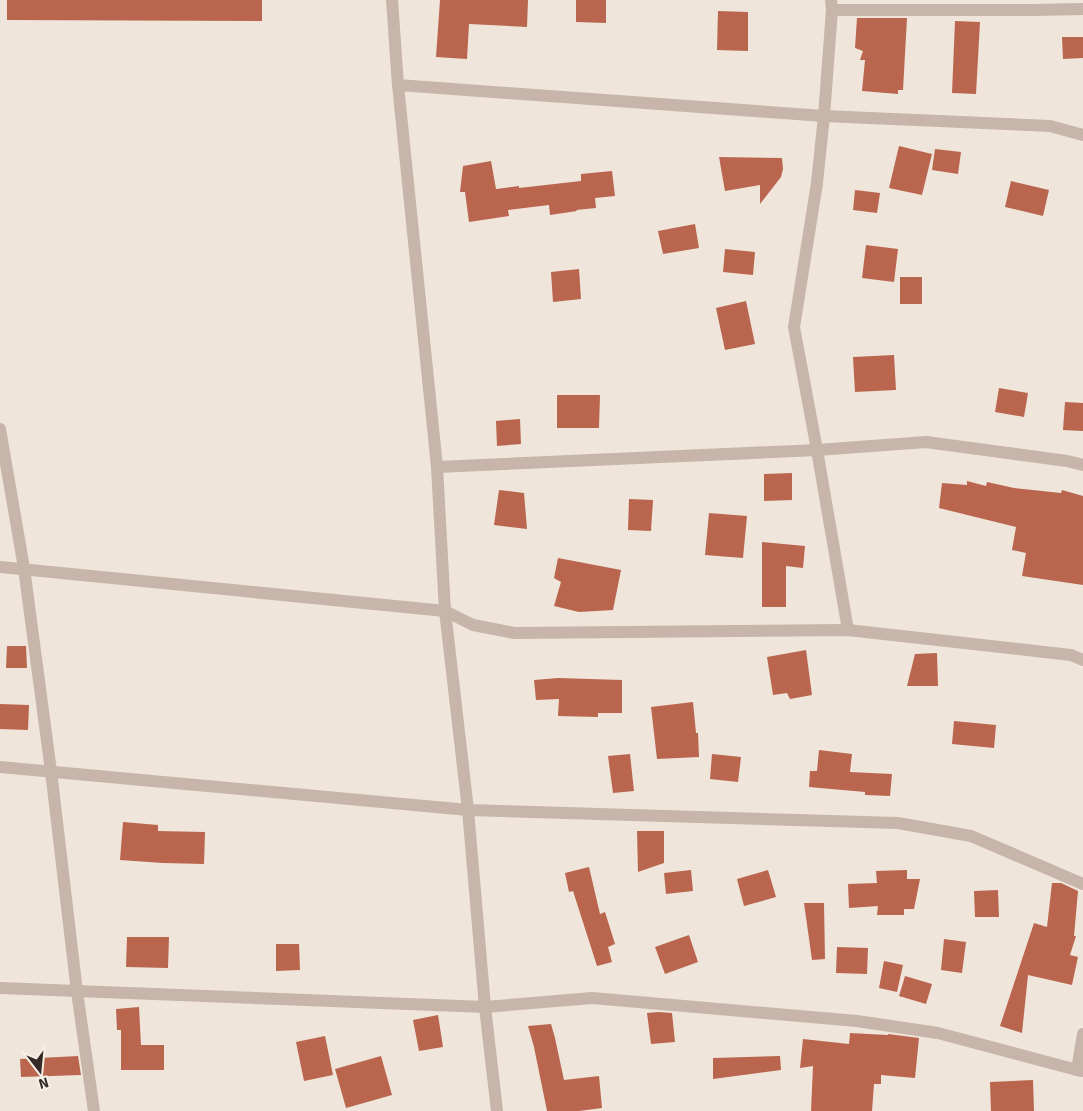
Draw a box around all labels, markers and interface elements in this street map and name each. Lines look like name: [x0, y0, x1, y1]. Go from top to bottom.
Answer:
north arrow: [15, 1046, 65, 1096]
text: N: [36, 1074, 50, 1093]

